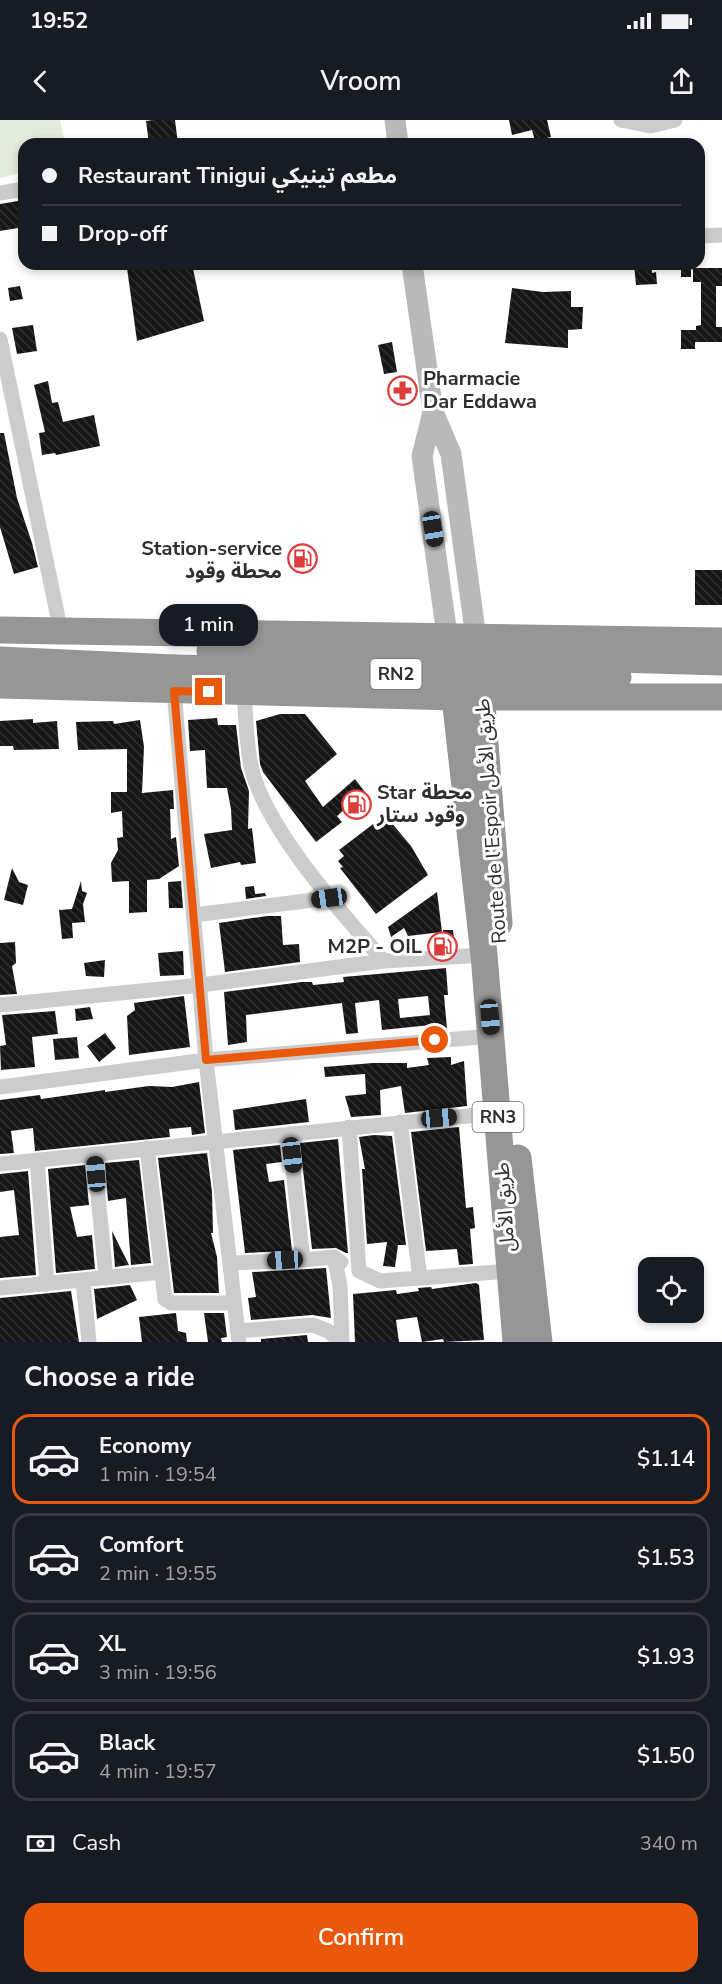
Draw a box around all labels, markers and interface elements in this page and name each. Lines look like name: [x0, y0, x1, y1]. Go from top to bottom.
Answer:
text: 19:52: [30, 6, 88, 36]
text: Vroom: [320, 63, 402, 100]
icon: back: [24, 65, 57, 98]
icon: share: [665, 65, 698, 98]
text: Restaurant Tinigui مطعم تينيكي: [78, 161, 397, 191]
text: Drop-off: [78, 219, 167, 249]
place label: Pharmacie Dar Eddawa: [423, 365, 537, 415]
pharmacy icon: Pharmacie Dar Eddawa: [386, 374, 418, 406]
car: [421, 510, 445, 548]
place label: Station-service محطة وقود: [141, 535, 282, 585]
fuel station icon: Station-service محطة وقود: [287, 543, 319, 575]
callout: 1 min: [160, 605, 258, 647]
text: 1 min: [183, 611, 234, 638]
road number: RN2: [370, 659, 422, 689]
route end: [195, 678, 222, 705]
street label: Route de l’Espoir طريق الأمل: [469, 697, 513, 945]
place label: Star محطة وقود ستار: [376, 779, 472, 829]
fuel station icon: Star محطة وقود ستار: [340, 788, 372, 820]
car: [310, 887, 348, 909]
fuel station icon: M2P - OIL: [427, 930, 459, 962]
place label: M2P - OIL: [328, 933, 422, 960]
car: [479, 998, 501, 1036]
route start: [421, 1026, 448, 1053]
road number: RN3: [472, 1102, 524, 1132]
car: [420, 1107, 458, 1129]
car: [281, 1136, 303, 1174]
car: [85, 1155, 107, 1193]
street label: طريق الأمل: [488, 1161, 522, 1253]
car: [267, 1250, 303, 1270]
map controls: [638, 1257, 704, 1323]
button: locate: [638, 1257, 704, 1323]
text: Choose a ride: [24, 1359, 195, 1396]
text: Economy: [99, 1431, 191, 1461]
icon: car: [27, 1432, 81, 1486]
text: $1.14: [637, 1444, 695, 1474]
text: 1 min · 19:54: [99, 1461, 217, 1488]
text: Comfort: [99, 1530, 183, 1560]
icon: car: [27, 1531, 81, 1585]
text: $1.53: [637, 1543, 695, 1573]
text: 2 min · 19:55: [99, 1560, 217, 1587]
text: XL: [99, 1629, 126, 1659]
icon: car: [27, 1630, 81, 1684]
text: $1.93: [637, 1642, 695, 1672]
text: 3 min · 19:56: [99, 1659, 217, 1686]
text: Black: [99, 1728, 155, 1758]
icon: car: [27, 1729, 81, 1783]
text: $1.50: [637, 1741, 695, 1771]
text: 4 min · 19:57: [99, 1758, 217, 1785]
icon: cash: [24, 1827, 57, 1860]
text: Cash: [72, 1828, 121, 1858]
text: 340 m: [640, 1830, 698, 1857]
button: Confirm: [24, 1903, 698, 1972]

